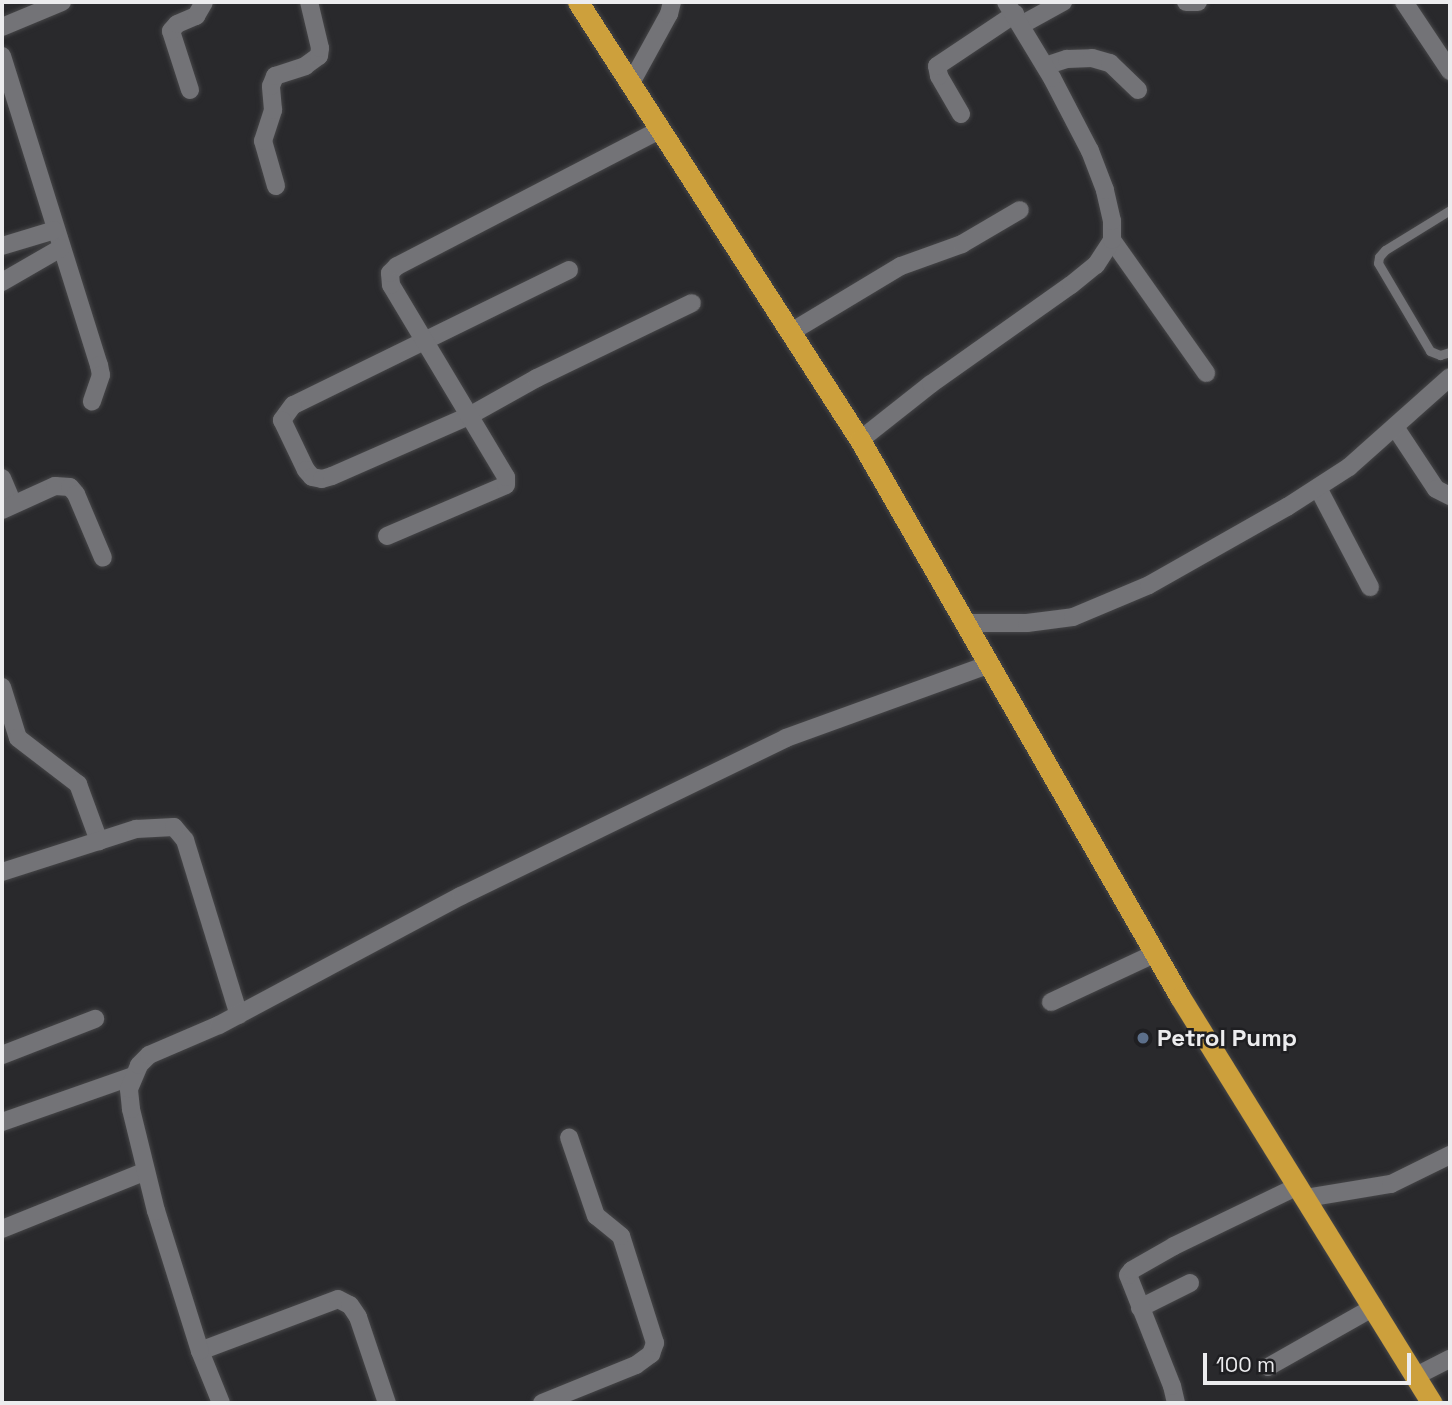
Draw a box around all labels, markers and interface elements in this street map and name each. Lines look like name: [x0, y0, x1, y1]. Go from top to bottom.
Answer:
place label: Petrol Pump: [1157, 1024, 1297, 1052]
marker: Petrol Pump: [1135, 1030, 1151, 1046]
scale bar: [1207, 1338, 1415, 1382]
text: 100 m: [1216, 1351, 1275, 1378]

